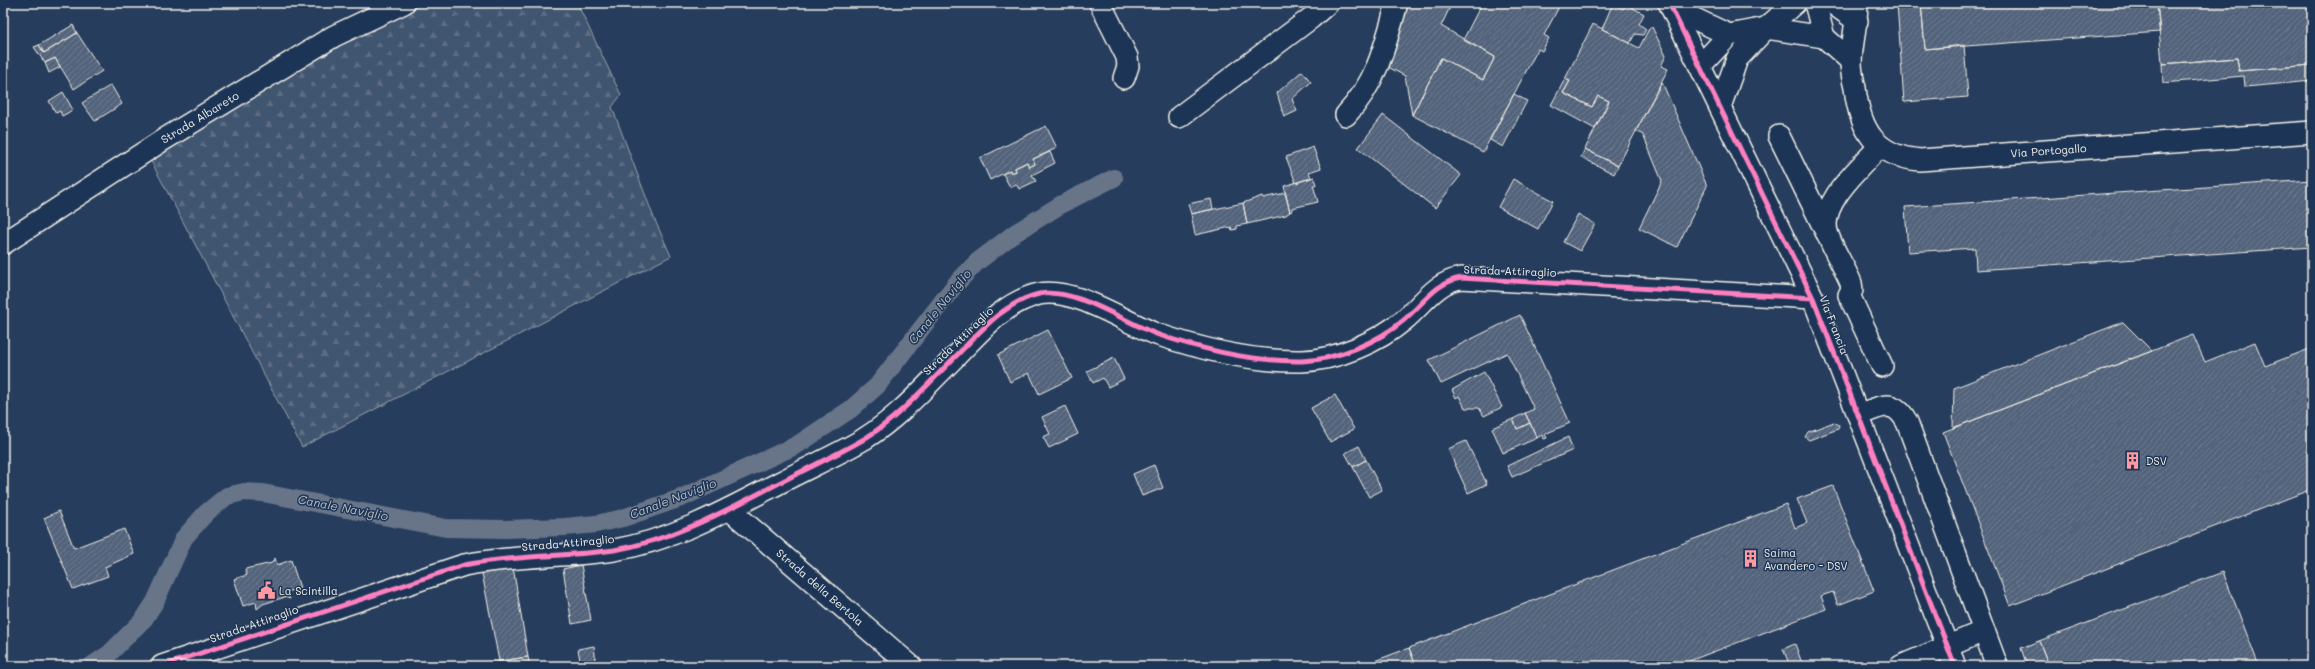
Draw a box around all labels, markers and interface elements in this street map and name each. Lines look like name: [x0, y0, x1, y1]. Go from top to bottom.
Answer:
street label: Strada Albareto: [158, 87, 242, 147]
street label: Via Portogallo: [2010, 140, 2088, 161]
street label: Strada Attiraglio: [1463, 261, 1557, 280]
water label: Canale Naviglio: [904, 266, 974, 347]
street label: Via Francia: [1816, 293, 1853, 357]
street label: Strada Attiraglio: [919, 303, 997, 378]
building icon: DSV: [2123, 451, 2143, 471]
place label: DSV: [2146, 453, 2167, 468]
water label: Canale Naviglio: [627, 474, 718, 522]
water label: Canale Naviglio: [297, 490, 390, 524]
street label: Strada Attiraglio: [521, 531, 615, 554]
street label: Strada della Bertola: [773, 545, 867, 629]
place label: Saima Avandero - DSV: [1764, 545, 1848, 573]
building icon: Saima Avandero - DSV: [1741, 549, 1761, 569]
public building icon: La Scintilla: [256, 581, 276, 601]
place label: La Scintilla: [279, 583, 338, 598]
street label: Strada Attiraglio: [208, 601, 301, 646]

